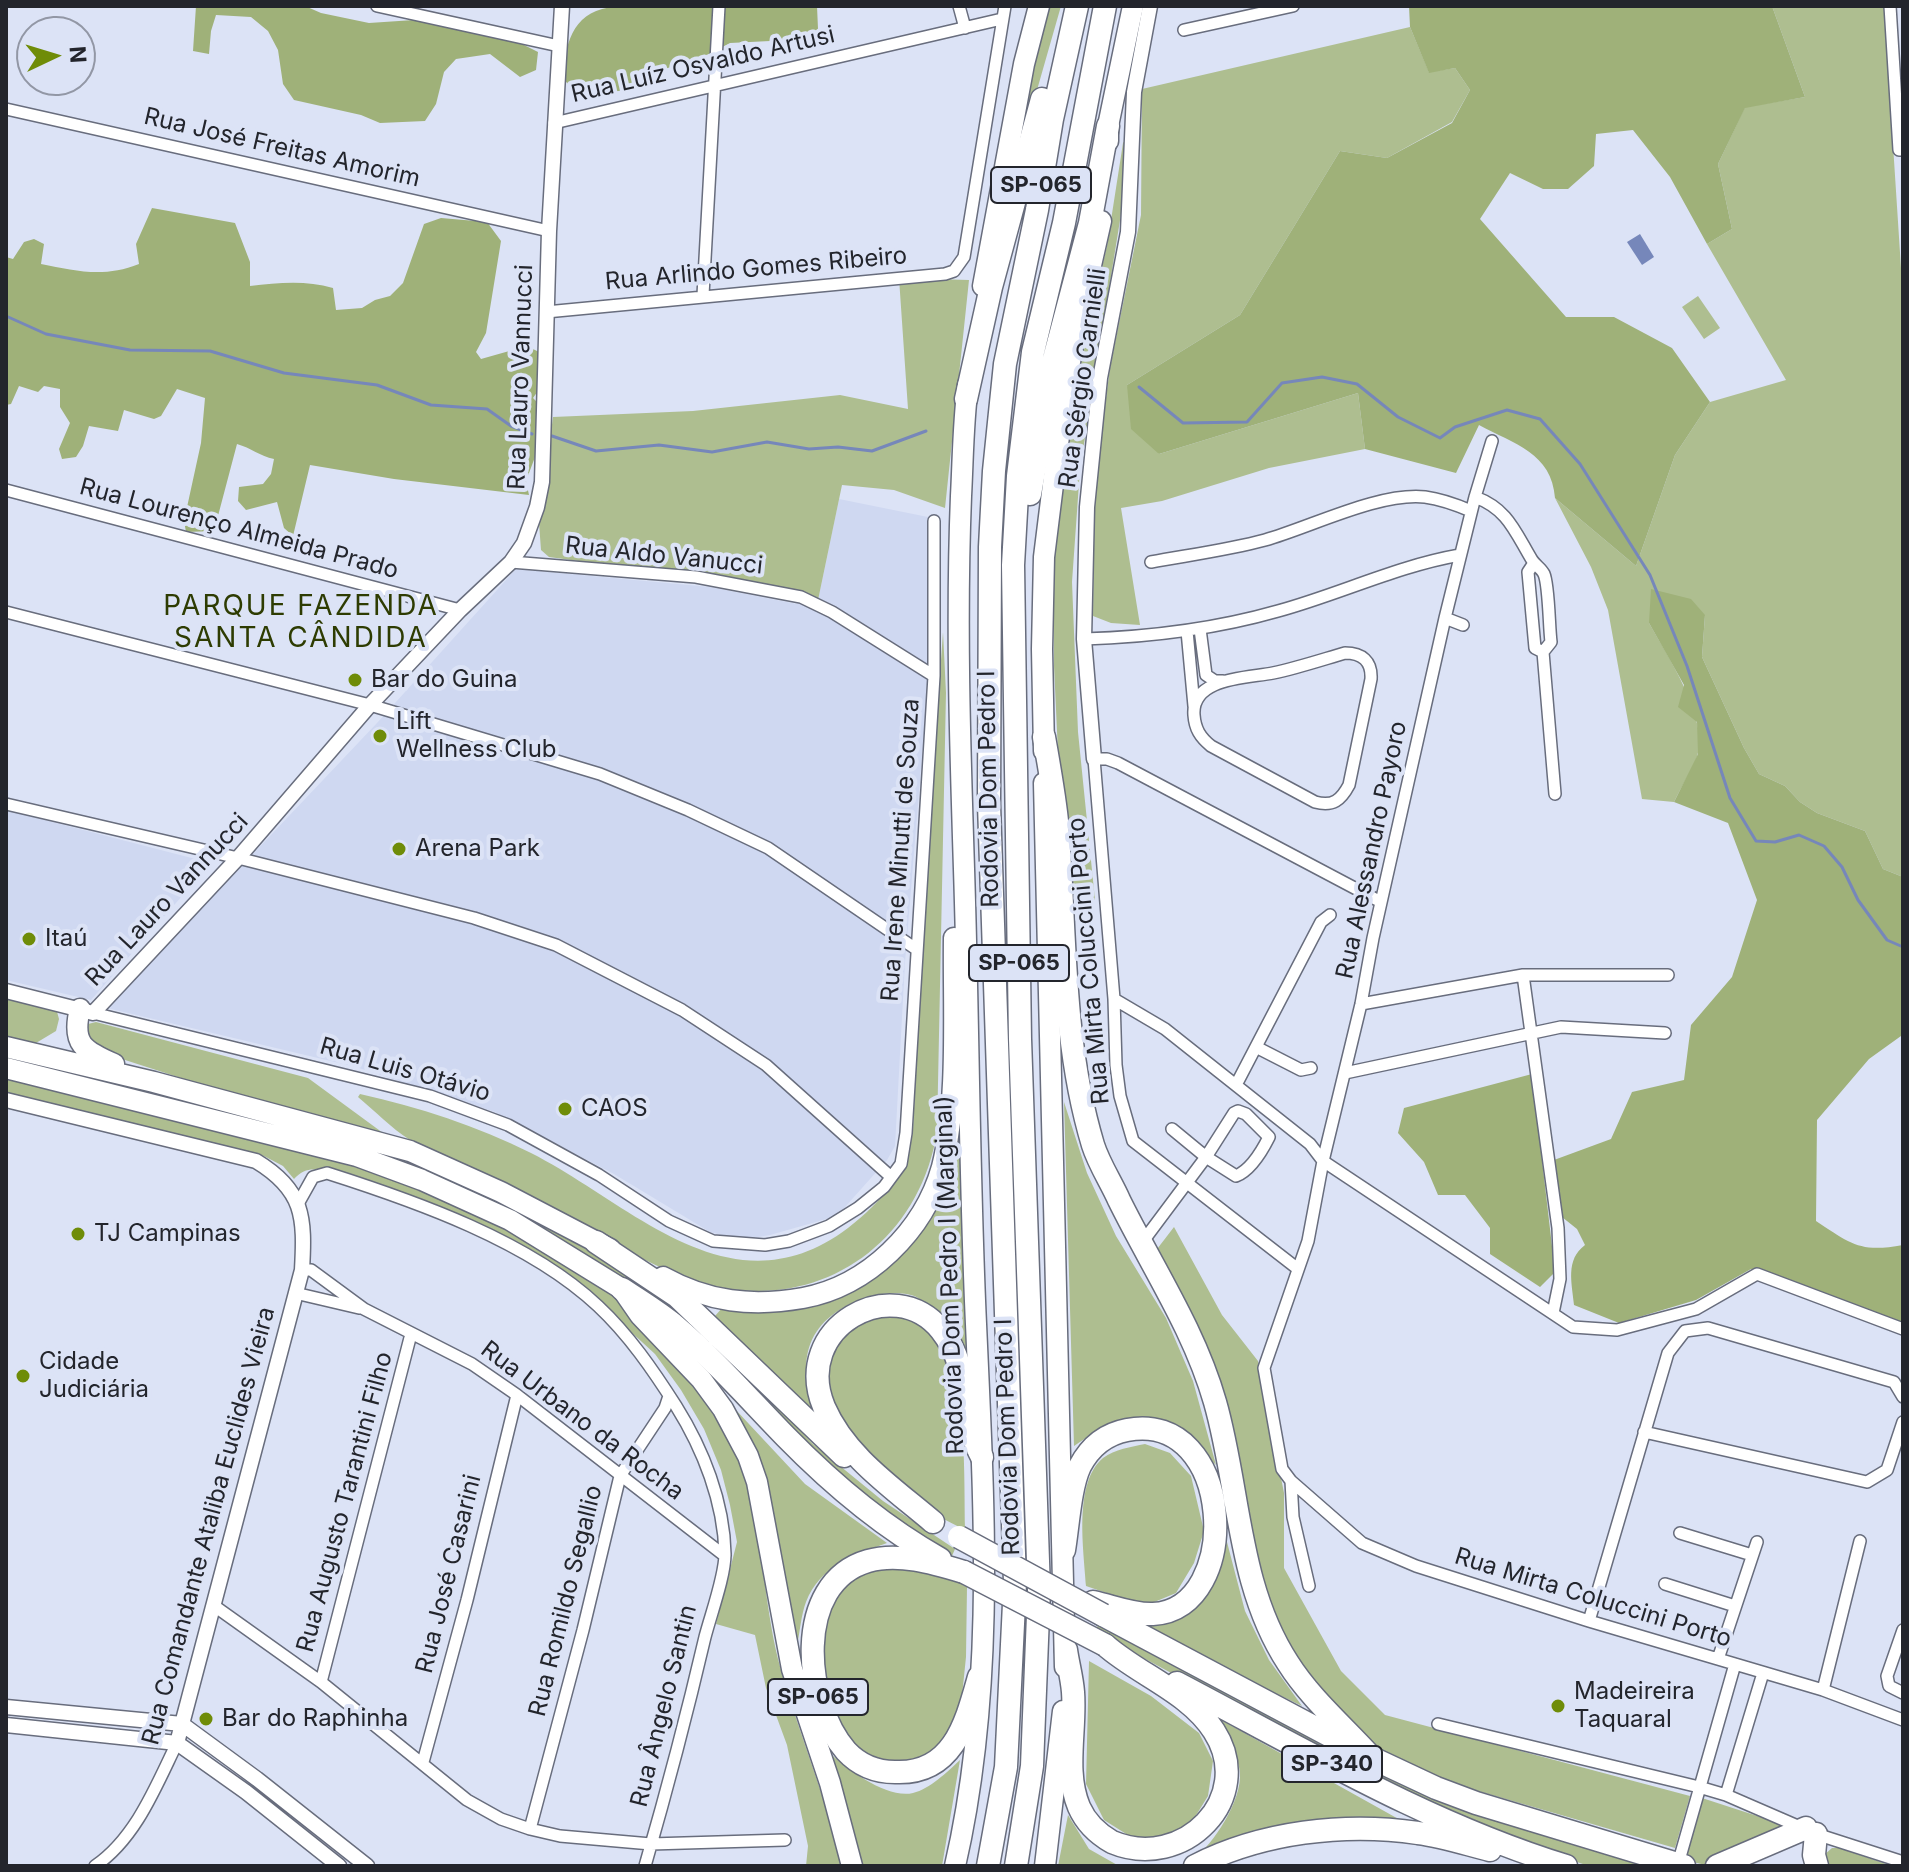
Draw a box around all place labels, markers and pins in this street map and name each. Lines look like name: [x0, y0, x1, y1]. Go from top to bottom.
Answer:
place label: Bar do Guina: [371, 666, 517, 694]
marker: Bar do Guina: [346, 671, 364, 689]
place label: Lift Wellness Club: [396, 708, 557, 764]
marker: Lift Wellness Club: [371, 727, 389, 745]
place label: Arena Park: [415, 835, 540, 863]
marker: Arena Park: [390, 840, 408, 858]
place label: Itaú: [45, 925, 87, 953]
marker: Itaú: [20, 930, 38, 948]
place label: CAOS: [581, 1095, 648, 1123]
marker: CAOS: [556, 1100, 574, 1118]
place label: TJ Campinas: [94, 1220, 241, 1248]
marker: TJ Campinas: [69, 1225, 87, 1243]
place label: Cidade Judiciária: [39, 1348, 149, 1404]
marker: Cidade Judiciária: [14, 1367, 32, 1385]
place label: Madeireira Taquaral: [1574, 1678, 1695, 1734]
marker: Madeireira Taquaral: [1549, 1697, 1567, 1715]
place label: Bar do Raphinha: [222, 1705, 408, 1733]
marker: Bar do Raphinha: [197, 1710, 215, 1728]

